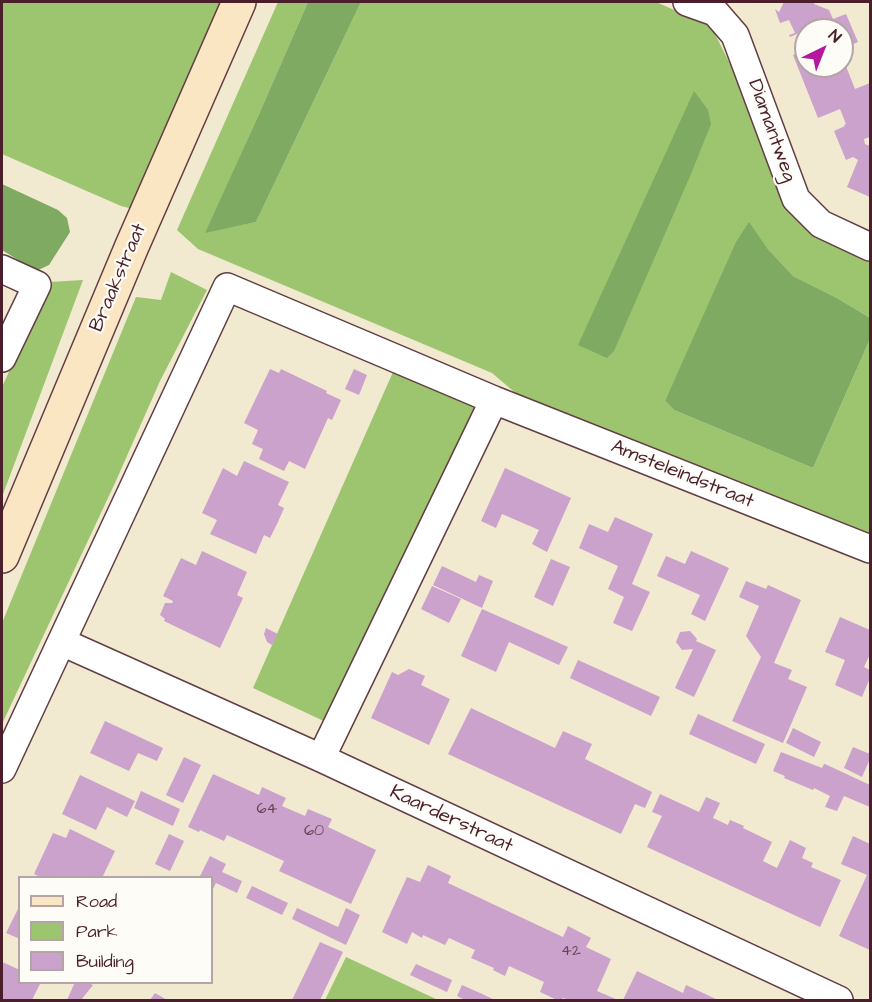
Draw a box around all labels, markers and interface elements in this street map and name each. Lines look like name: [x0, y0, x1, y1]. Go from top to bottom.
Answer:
north arrow: [794, 18, 854, 78]
text: N: [824, 25, 846, 48]
street label: Diamantweg: [741, 76, 801, 186]
street label: Braakstraat: [85, 220, 153, 336]
street label: Amsteleindstraat: [607, 435, 757, 515]
street label: Kaarderstraat: [386, 781, 516, 859]
house number: 64: [257, 800, 277, 820]
house number: 60: [304, 822, 324, 842]
legend: [18, 876, 213, 984]
text: Road: [76, 889, 117, 914]
text: Park: [76, 919, 118, 944]
house number: 42: [561, 942, 581, 962]
text: Building: [76, 949, 134, 974]

